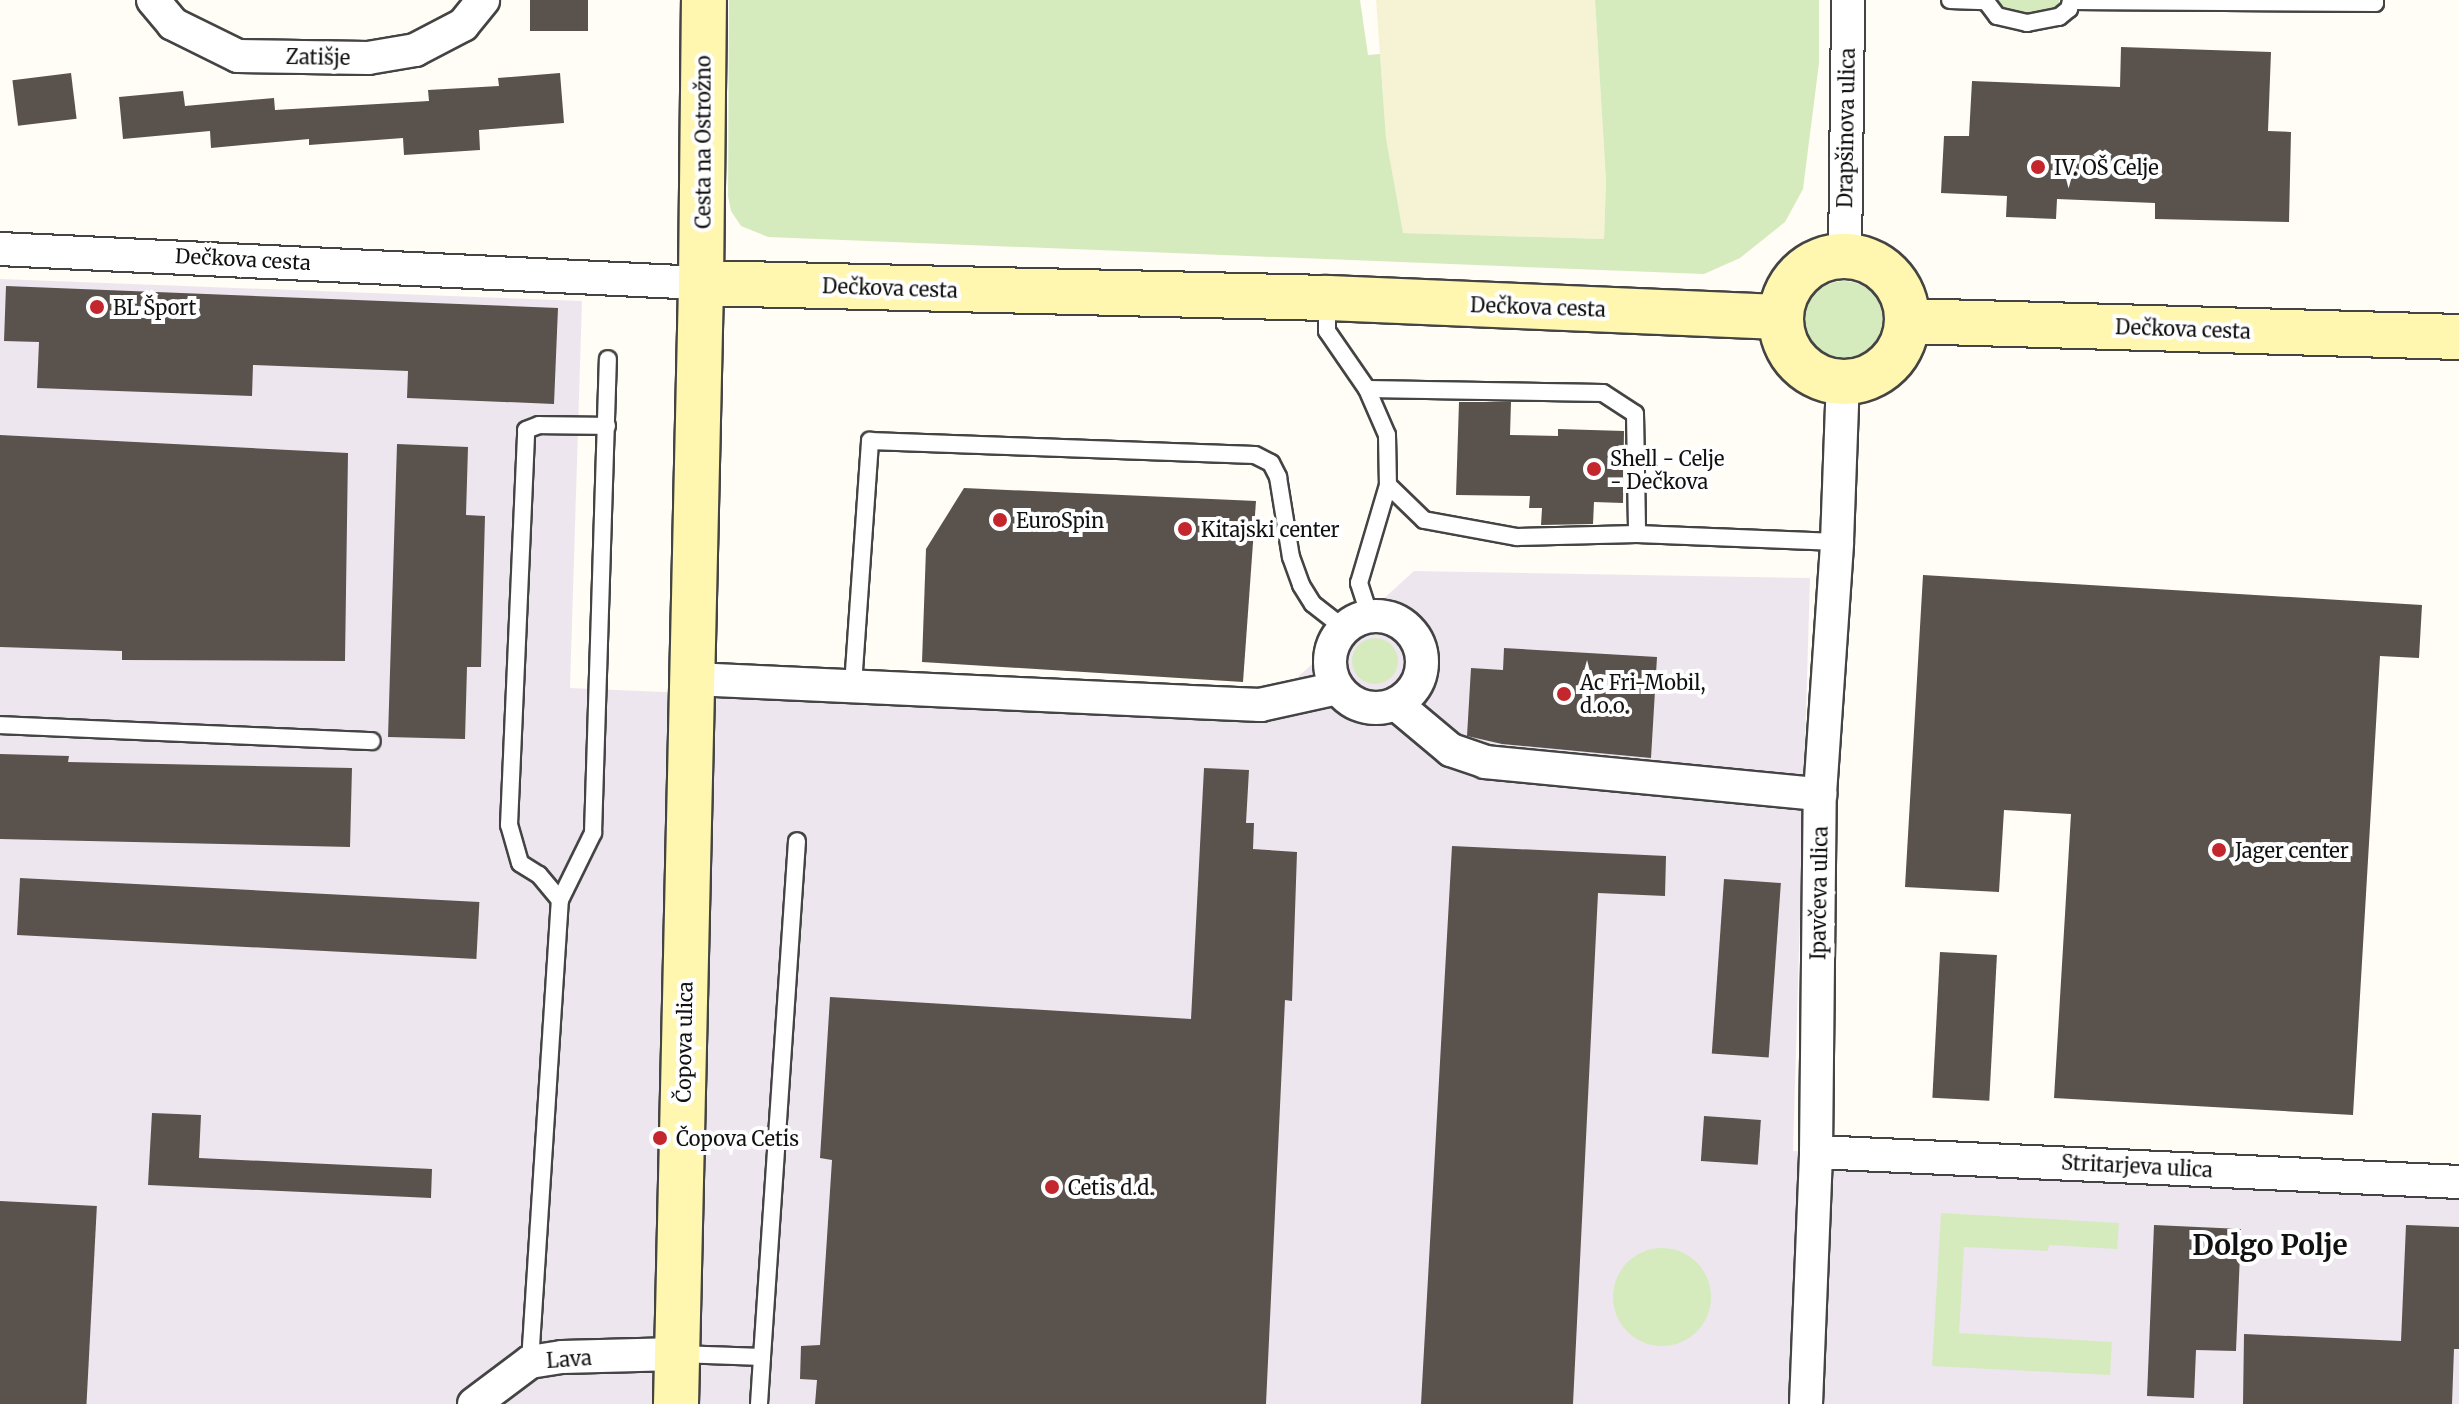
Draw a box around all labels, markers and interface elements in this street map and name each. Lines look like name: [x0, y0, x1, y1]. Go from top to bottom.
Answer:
street label: Zatišje: [286, 44, 350, 70]
street label: Drapšinova ulica: [1833, 48, 1859, 208]
street label: Cesta na Ostrožno: [691, 55, 715, 229]
place label: IV. OŠ Celje: [2054, 155, 2159, 179]
marker: IV. OŠ Celje: [2029, 158, 2047, 176]
street label: Dečkova cesta: [175, 243, 311, 275]
street label: Dečkova cesta: [822, 274, 958, 302]
street label: Dečkova cesta: [1470, 293, 1606, 321]
place label: BL Šport: [113, 295, 196, 319]
marker: BL Šport: [88, 298, 106, 316]
street label: Dečkova cesta: [2115, 315, 2251, 343]
place label: Shell - Celje - Dečkova: [1610, 446, 1724, 493]
marker: Shell - Celje - Dečkova: [1585, 460, 1603, 478]
place label: EuroSpin: [1016, 508, 1104, 532]
marker: EuroSpin: [991, 511, 1009, 529]
place label: Kitajski center: [1201, 517, 1340, 541]
marker: Kitajski center: [1176, 520, 1194, 538]
place label: Ac Fri-Mobil, d.o.o.: [1580, 670, 1706, 717]
marker: Ac Fri-Mobil, d.o.o.: [1555, 685, 1573, 703]
street label: Ipavčeva ulica: [1806, 826, 1832, 960]
place label: Jager center: [2235, 838, 2349, 862]
marker: Jager center: [2210, 841, 2228, 859]
street label: Čopova ulica: [671, 981, 697, 1103]
place label: Čopova Cetis: [676, 1126, 799, 1150]
marker: Čopova Cetis: [651, 1129, 669, 1147]
street label: Stritarjeva ulica: [2061, 1150, 2213, 1182]
place label: Cetis d.d.: [1068, 1175, 1154, 1199]
marker: Cetis d.d.: [1043, 1178, 1061, 1196]
district label: Dolgo Polje: [2192, 1228, 2348, 1262]
street label: Lava: [545, 1345, 593, 1373]

